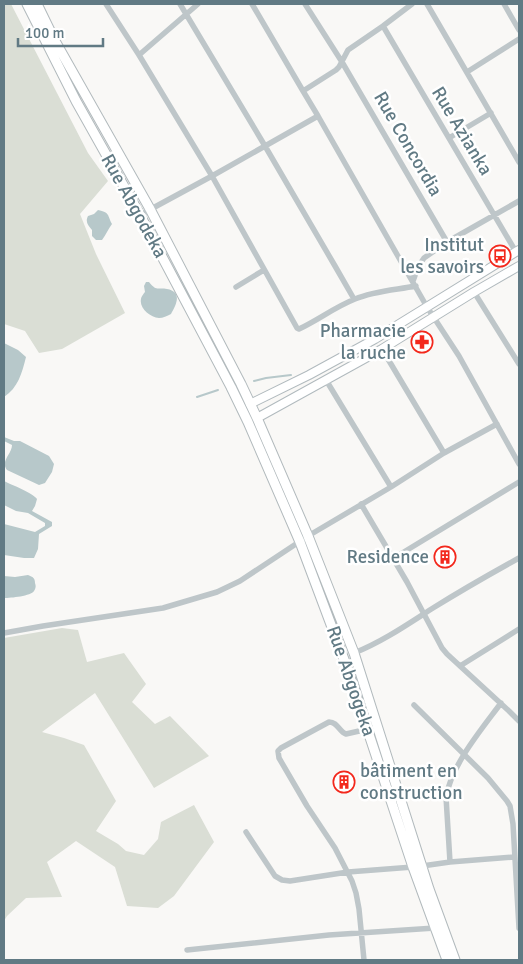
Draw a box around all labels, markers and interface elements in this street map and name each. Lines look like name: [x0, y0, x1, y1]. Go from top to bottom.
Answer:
scale bar: [18, 15, 102, 47]
text: 100 m: [25, 24, 65, 42]
street label: Rue Azianka: [426, 82, 498, 180]
street label: Rue Concordia: [368, 87, 448, 201]
street label: Rue Abgodeka: [96, 150, 172, 262]
place label: Institut les savoirs: [400, 233, 484, 279]
bus stop icon: Institut les savoirs: [488, 244, 512, 268]
place label: Pharmacie la ruche: [320, 319, 406, 365]
pharmacy icon: Pharmacie la ruche: [410, 330, 434, 354]
place label: Residence: [347, 545, 429, 569]
building icon: Residence: [433, 545, 457, 569]
street label: Rue Abgogeka: [321, 623, 381, 739]
place label: bâtiment en construction: [360, 759, 463, 805]
building icon: bâtiment en construction: [332, 770, 356, 794]

